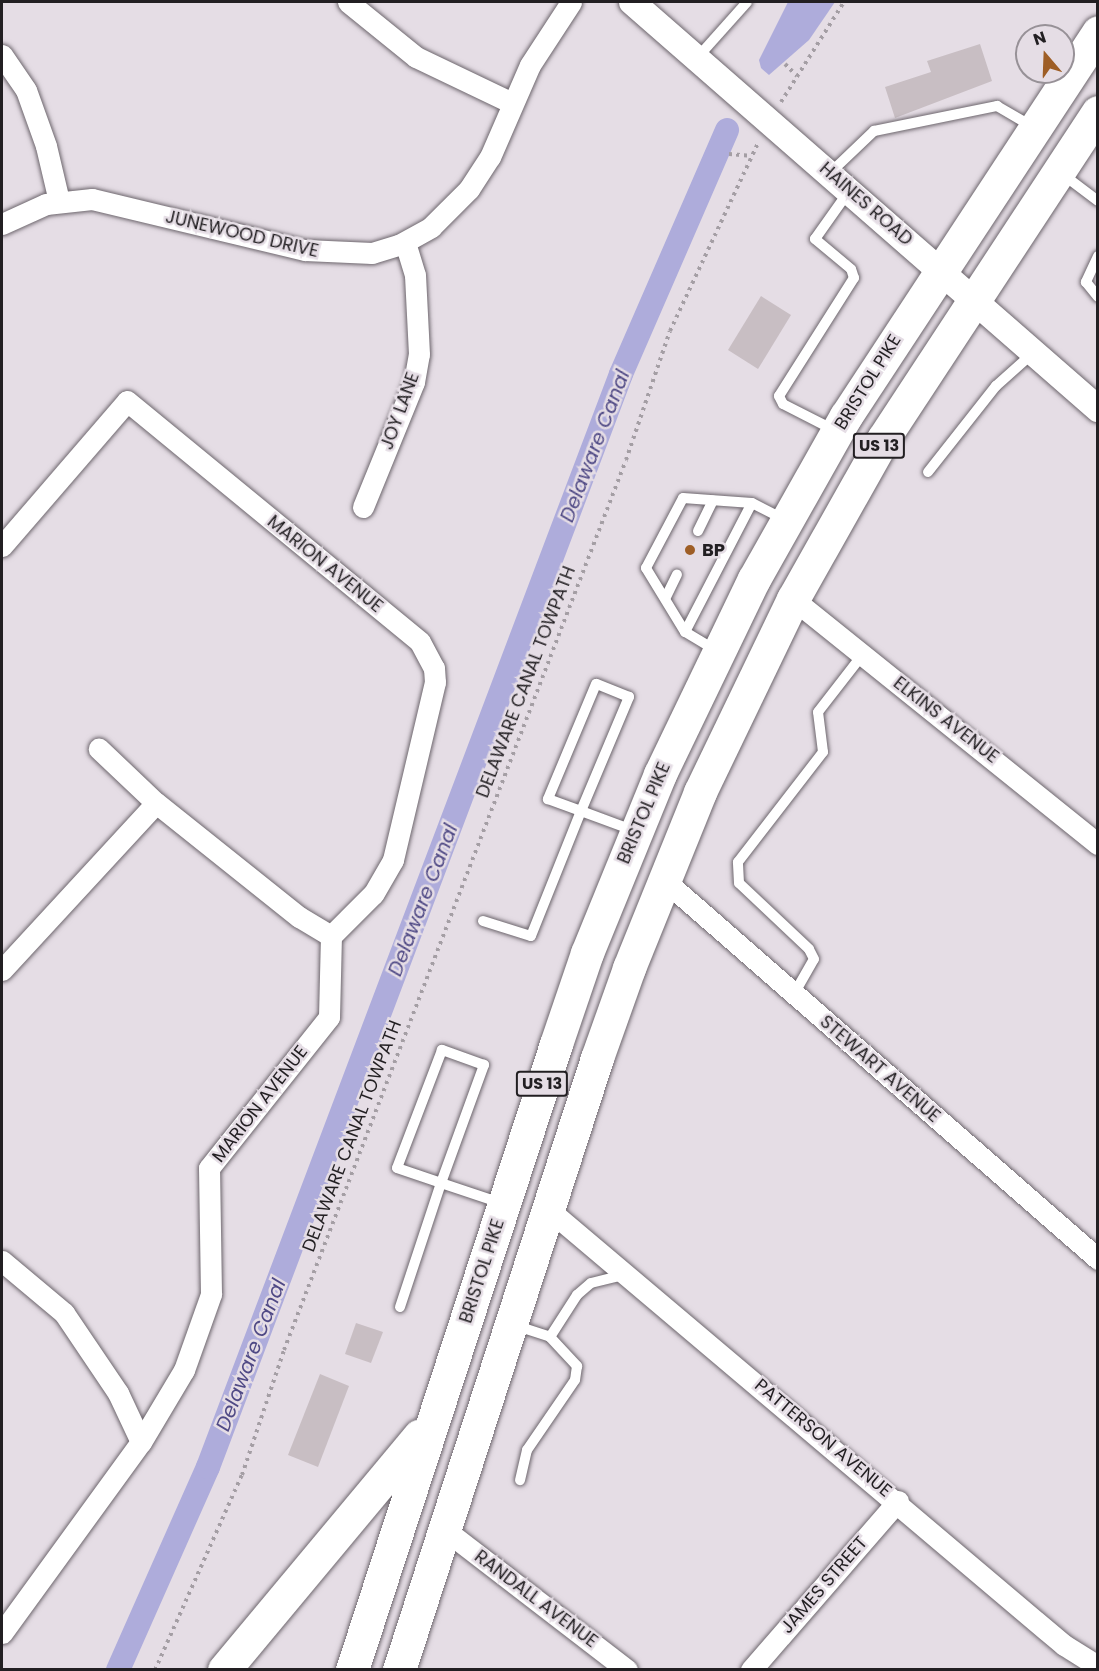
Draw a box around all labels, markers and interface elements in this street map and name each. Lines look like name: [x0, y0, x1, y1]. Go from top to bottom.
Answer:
north arrow: [1015, 24, 1075, 84]
text: N: [1030, 26, 1049, 51]
street label: HAINES ROAD: [815, 158, 917, 250]
street label: JUNEWOOD DRIVE: [163, 206, 321, 262]
street label: BRISTOL PIKE: [830, 330, 906, 434]
water label: Delaware Canal: [555, 367, 635, 525]
street label: JOY LANE: [376, 369, 424, 453]
road number: US 13: [852, 433, 906, 459]
street label: MARION AVENUE: [263, 511, 387, 617]
place label: BP: [702, 539, 725, 561]
marker: BP: [683, 543, 697, 557]
street label: DELAWARE CANAL TOWPATH: [472, 563, 580, 801]
street label: ELKINS AVENUE: [889, 672, 1003, 768]
street label: BRISTOL PIKE: [613, 759, 675, 867]
water label: Delaware Canal: [383, 821, 463, 979]
street label: STEWART AVENUE: [815, 1011, 945, 1127]
street label: DELAWARE CANAL TOWPATH: [298, 1017, 406, 1255]
street label: MARION AVENUE: [208, 1041, 312, 1167]
road number: US 13: [515, 1071, 569, 1097]
street label: BRISTOL PIKE: [455, 1216, 509, 1326]
water label: Delaware Canal: [211, 1276, 291, 1434]
street label: PATTERSON AVENUE: [750, 1374, 896, 1502]
street label: JAMES STREET: [776, 1532, 872, 1638]
street label: RANDALL AVENUE: [470, 1546, 602, 1652]

